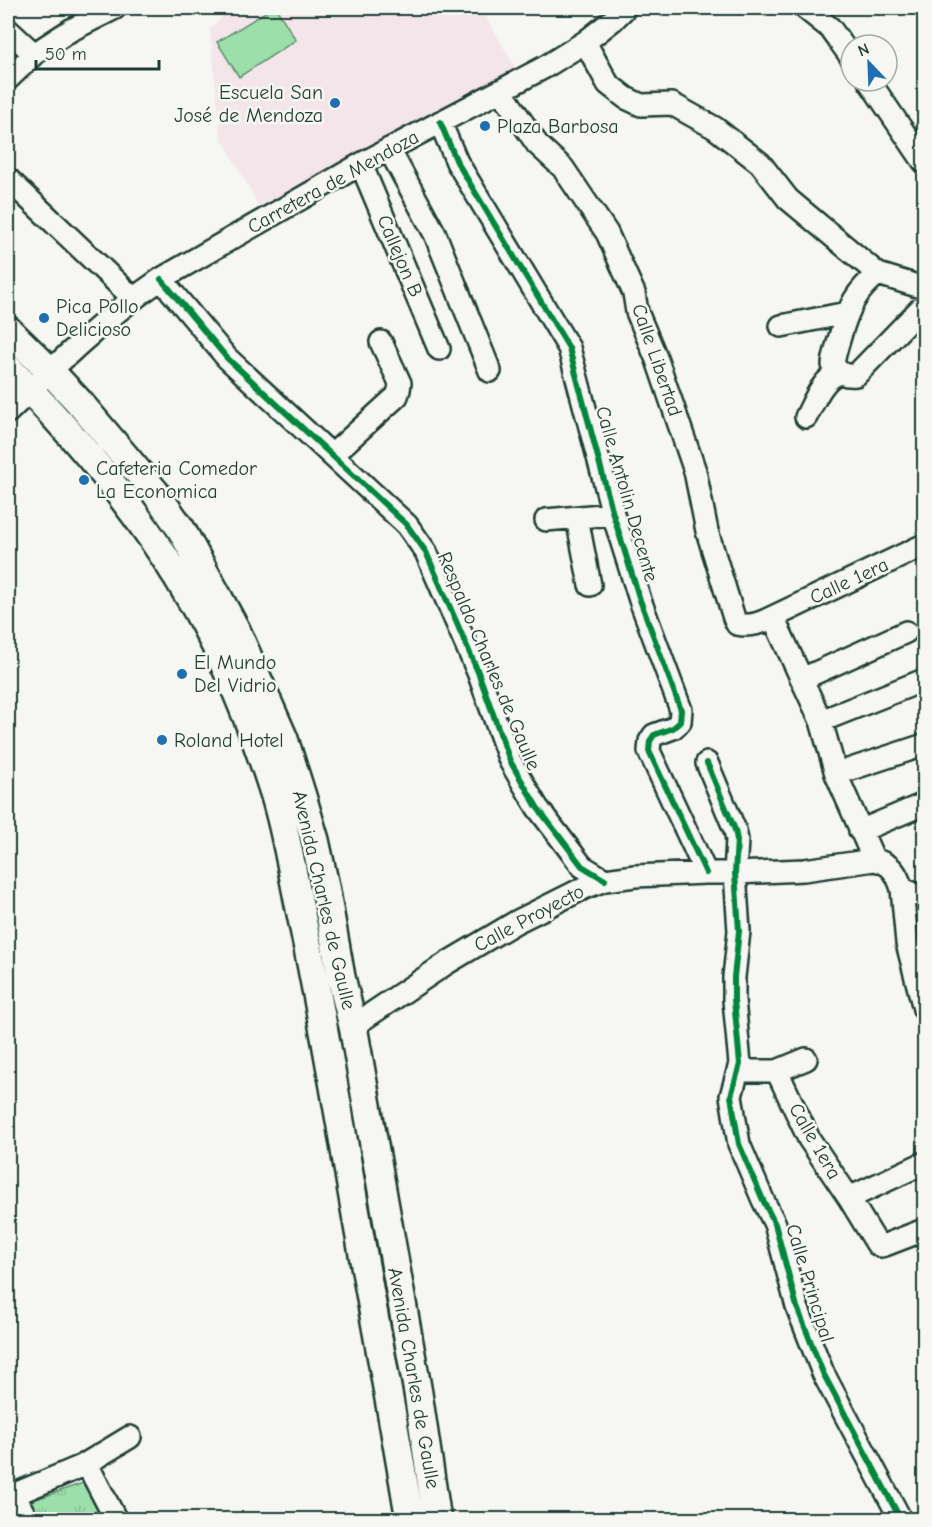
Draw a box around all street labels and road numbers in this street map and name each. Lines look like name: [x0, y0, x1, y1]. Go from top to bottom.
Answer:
street label: Carretera de Mendoza: [243, 125, 423, 239]
street label: Callejon B: [372, 212, 428, 300]
street label: Calle Libertad: [627, 301, 687, 419]
street label: Calle Antolin Decente: [591, 404, 663, 584]
street label: Respaldo Charles de Gaulle: [433, 548, 545, 774]
street label: Calle 1era: [806, 553, 892, 609]
street label: Avenida Charles de Gaulle: [288, 788, 360, 1012]
street label: Calle Proyecto: [470, 879, 588, 957]
street label: Calle 1era: [784, 1099, 846, 1183]
street label: Calle Principal: [781, 1221, 839, 1345]
street label: Avenida Charles de Gaulle: [383, 1266, 445, 1490]

